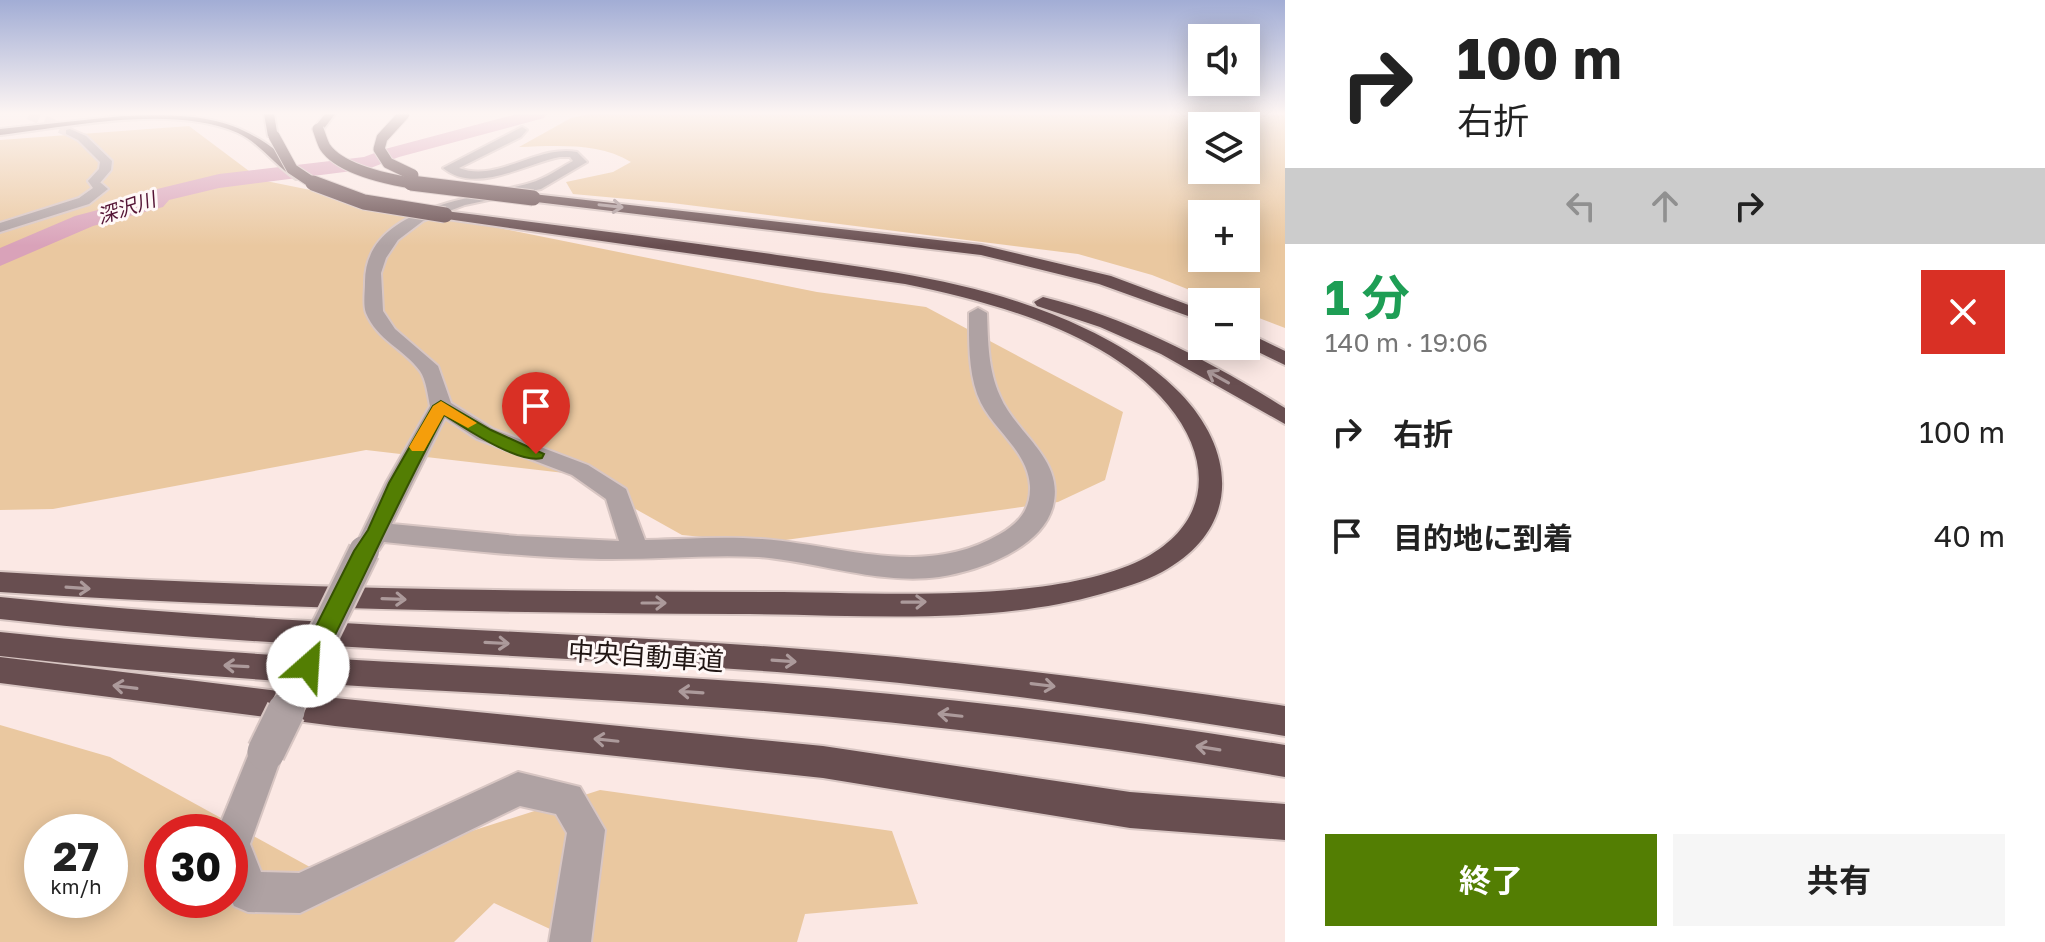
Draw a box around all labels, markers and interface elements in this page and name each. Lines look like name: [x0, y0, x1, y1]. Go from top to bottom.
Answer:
map controls: [1188, 24, 1260, 360]
button: sound: [1188, 24, 1260, 96]
text: 100 m: [1457, 24, 1622, 91]
icon: right: [1325, 32, 1429, 136]
text: 右折: [1457, 99, 1529, 142]
button: layers: [1188, 112, 1260, 184]
icon: left: [1559, 184, 1603, 228]
icon: ahead: [1643, 184, 1687, 228]
icon: right: [1727, 184, 1771, 228]
water label: 深沢川: [94, 186, 160, 228]
one-way arrow: [597, 199, 624, 214]
button: +: [1188, 200, 1260, 272]
text: 1 分: [1325, 268, 1410, 326]
button: close: [1921, 270, 2005, 354]
button: −: [1188, 288, 1260, 360]
text: 140 m · 19:06: [1325, 327, 1488, 358]
one-way arrow: [1207, 369, 1231, 384]
pin: [502, 372, 570, 454]
icon: arrive: [514, 384, 558, 428]
icon: right: [1325, 410, 1369, 454]
text: 100 m: [1919, 414, 2005, 450]
text: 右折: [1393, 416, 1453, 452]
icon: arrive: [1325, 514, 1369, 558]
text: 40 m: [1934, 518, 2005, 554]
text: 目的地に到着: [1393, 520, 1573, 556]
one-way arrow: [64, 580, 91, 595]
one-way arrow: [380, 591, 407, 606]
one-way arrow: [900, 594, 927, 610]
one-way arrow: [640, 595, 667, 610]
position arrow: [266, 624, 350, 708]
street label: 中央自動車道: [567, 635, 725, 677]
one-way arrow: [483, 636, 510, 651]
one-way arrow: [770, 654, 797, 669]
one-way arrow: [223, 659, 250, 674]
one-way arrow: [1029, 678, 1056, 693]
one-way arrow: [112, 679, 139, 694]
one-way arrow: [678, 684, 705, 699]
one-way arrow: [937, 707, 964, 722]
one-way arrow: [593, 732, 620, 747]
one-way arrow: [1196, 739, 1221, 754]
speed limit sign: 30: [144, 814, 248, 918]
text: 27: [53, 832, 99, 880]
button: 終了: [1325, 834, 1657, 926]
button: 共有: [1673, 834, 2005, 926]
text: km/h: [51, 874, 101, 898]

